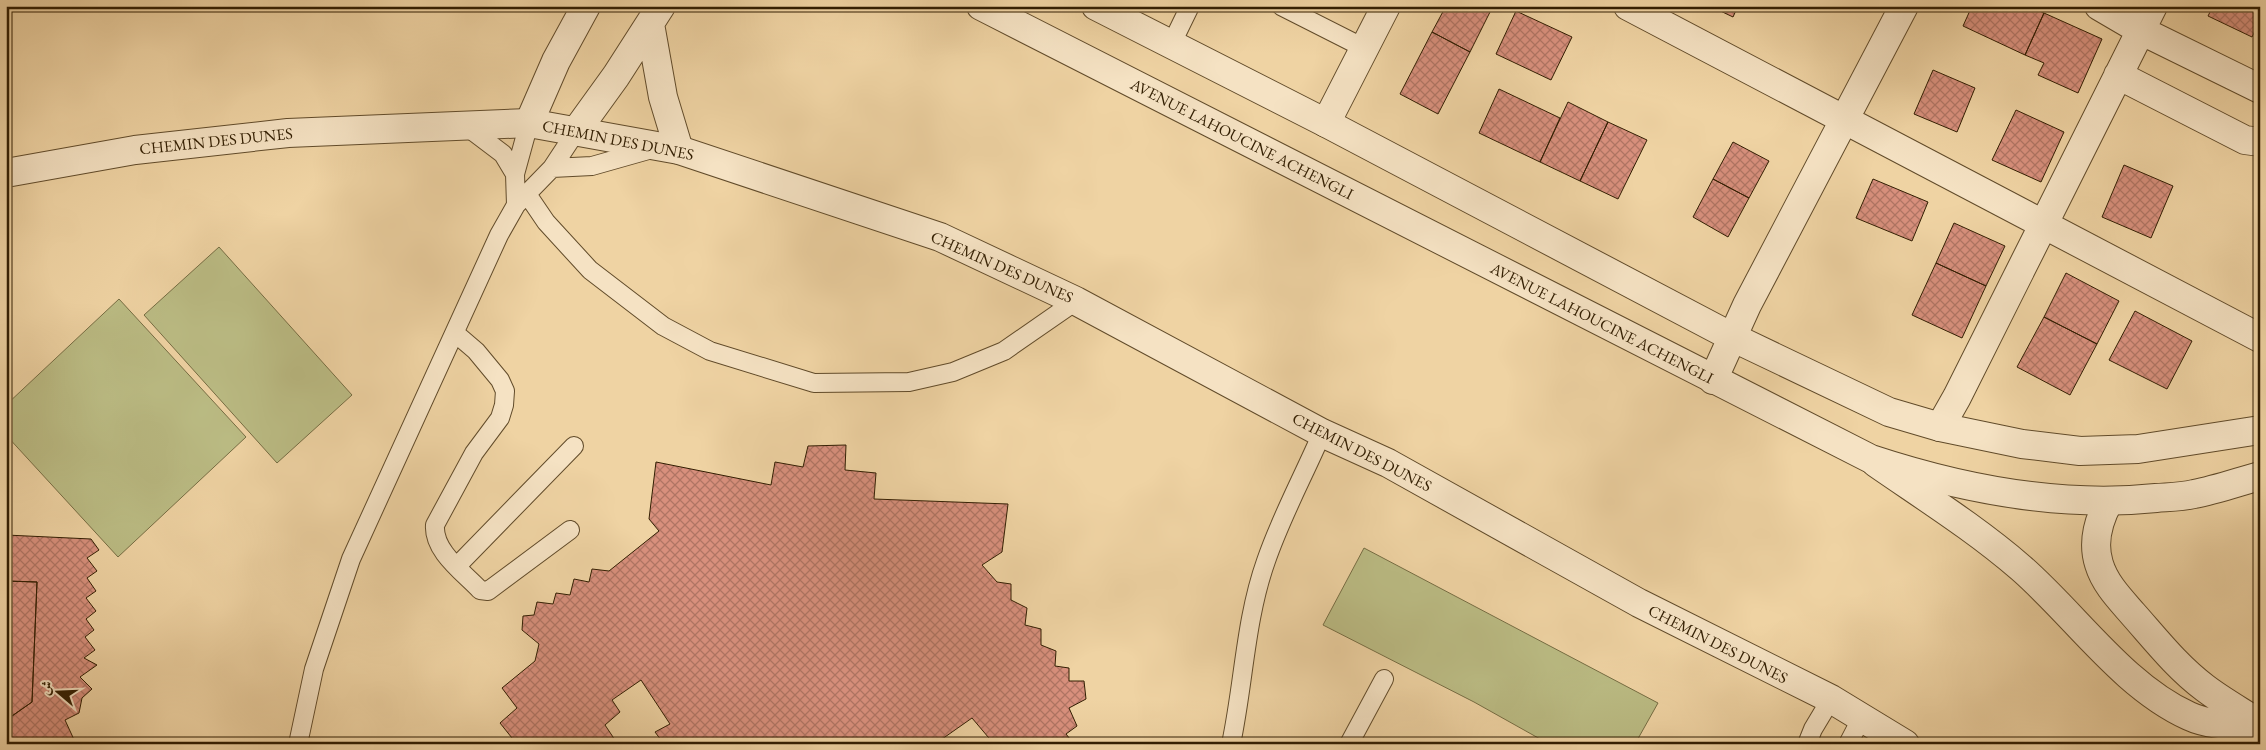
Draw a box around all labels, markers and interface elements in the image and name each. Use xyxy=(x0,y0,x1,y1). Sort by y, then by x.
street label: AVENUE LAHOUCINE ACHENGLI xyxy=(1126,73,1358,205)
street label: CHEMIN DES DUNES xyxy=(541,115,695,165)
street label: CHEMIN DES DUNES xyxy=(138,123,294,159)
street label: CHEMIN DES DUNES xyxy=(927,226,1077,308)
street label: AVENUE LAHOUCINE ACHENGLI xyxy=(1486,257,1718,389)
street label: CHEMIN DES DUNES xyxy=(1289,408,1435,496)
street label: CHEMIN DES DUNES xyxy=(1645,600,1791,688)
north arrow xyxy=(32,668,82,718)
text: ش xyxy=(35,678,57,697)

